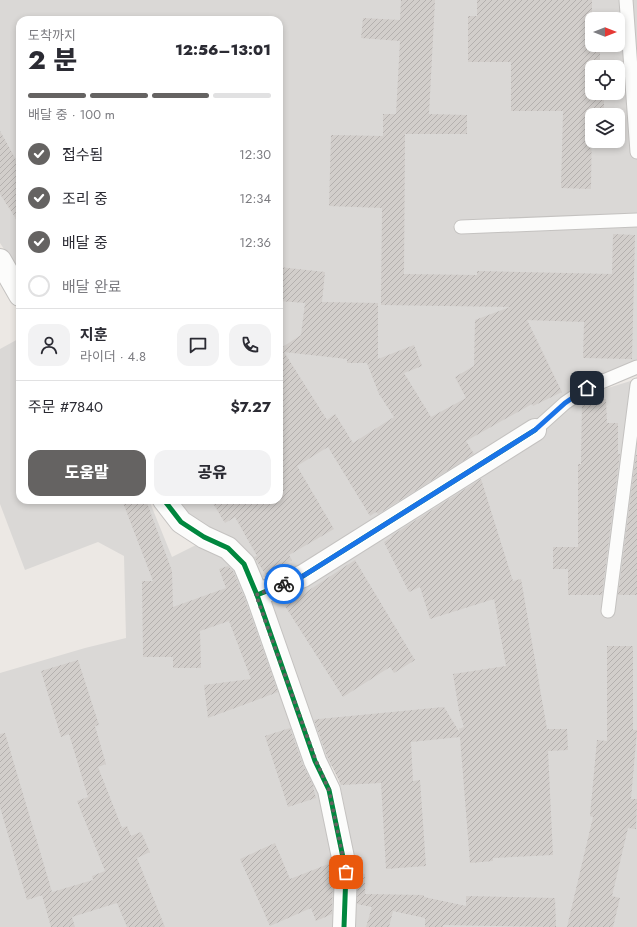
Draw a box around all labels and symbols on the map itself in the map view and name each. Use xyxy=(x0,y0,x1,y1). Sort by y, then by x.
north arrow xyxy=(585,12,625,52)
pin xyxy=(570,371,604,405)
courier xyxy=(264,564,304,604)
pin xyxy=(329,855,363,889)

